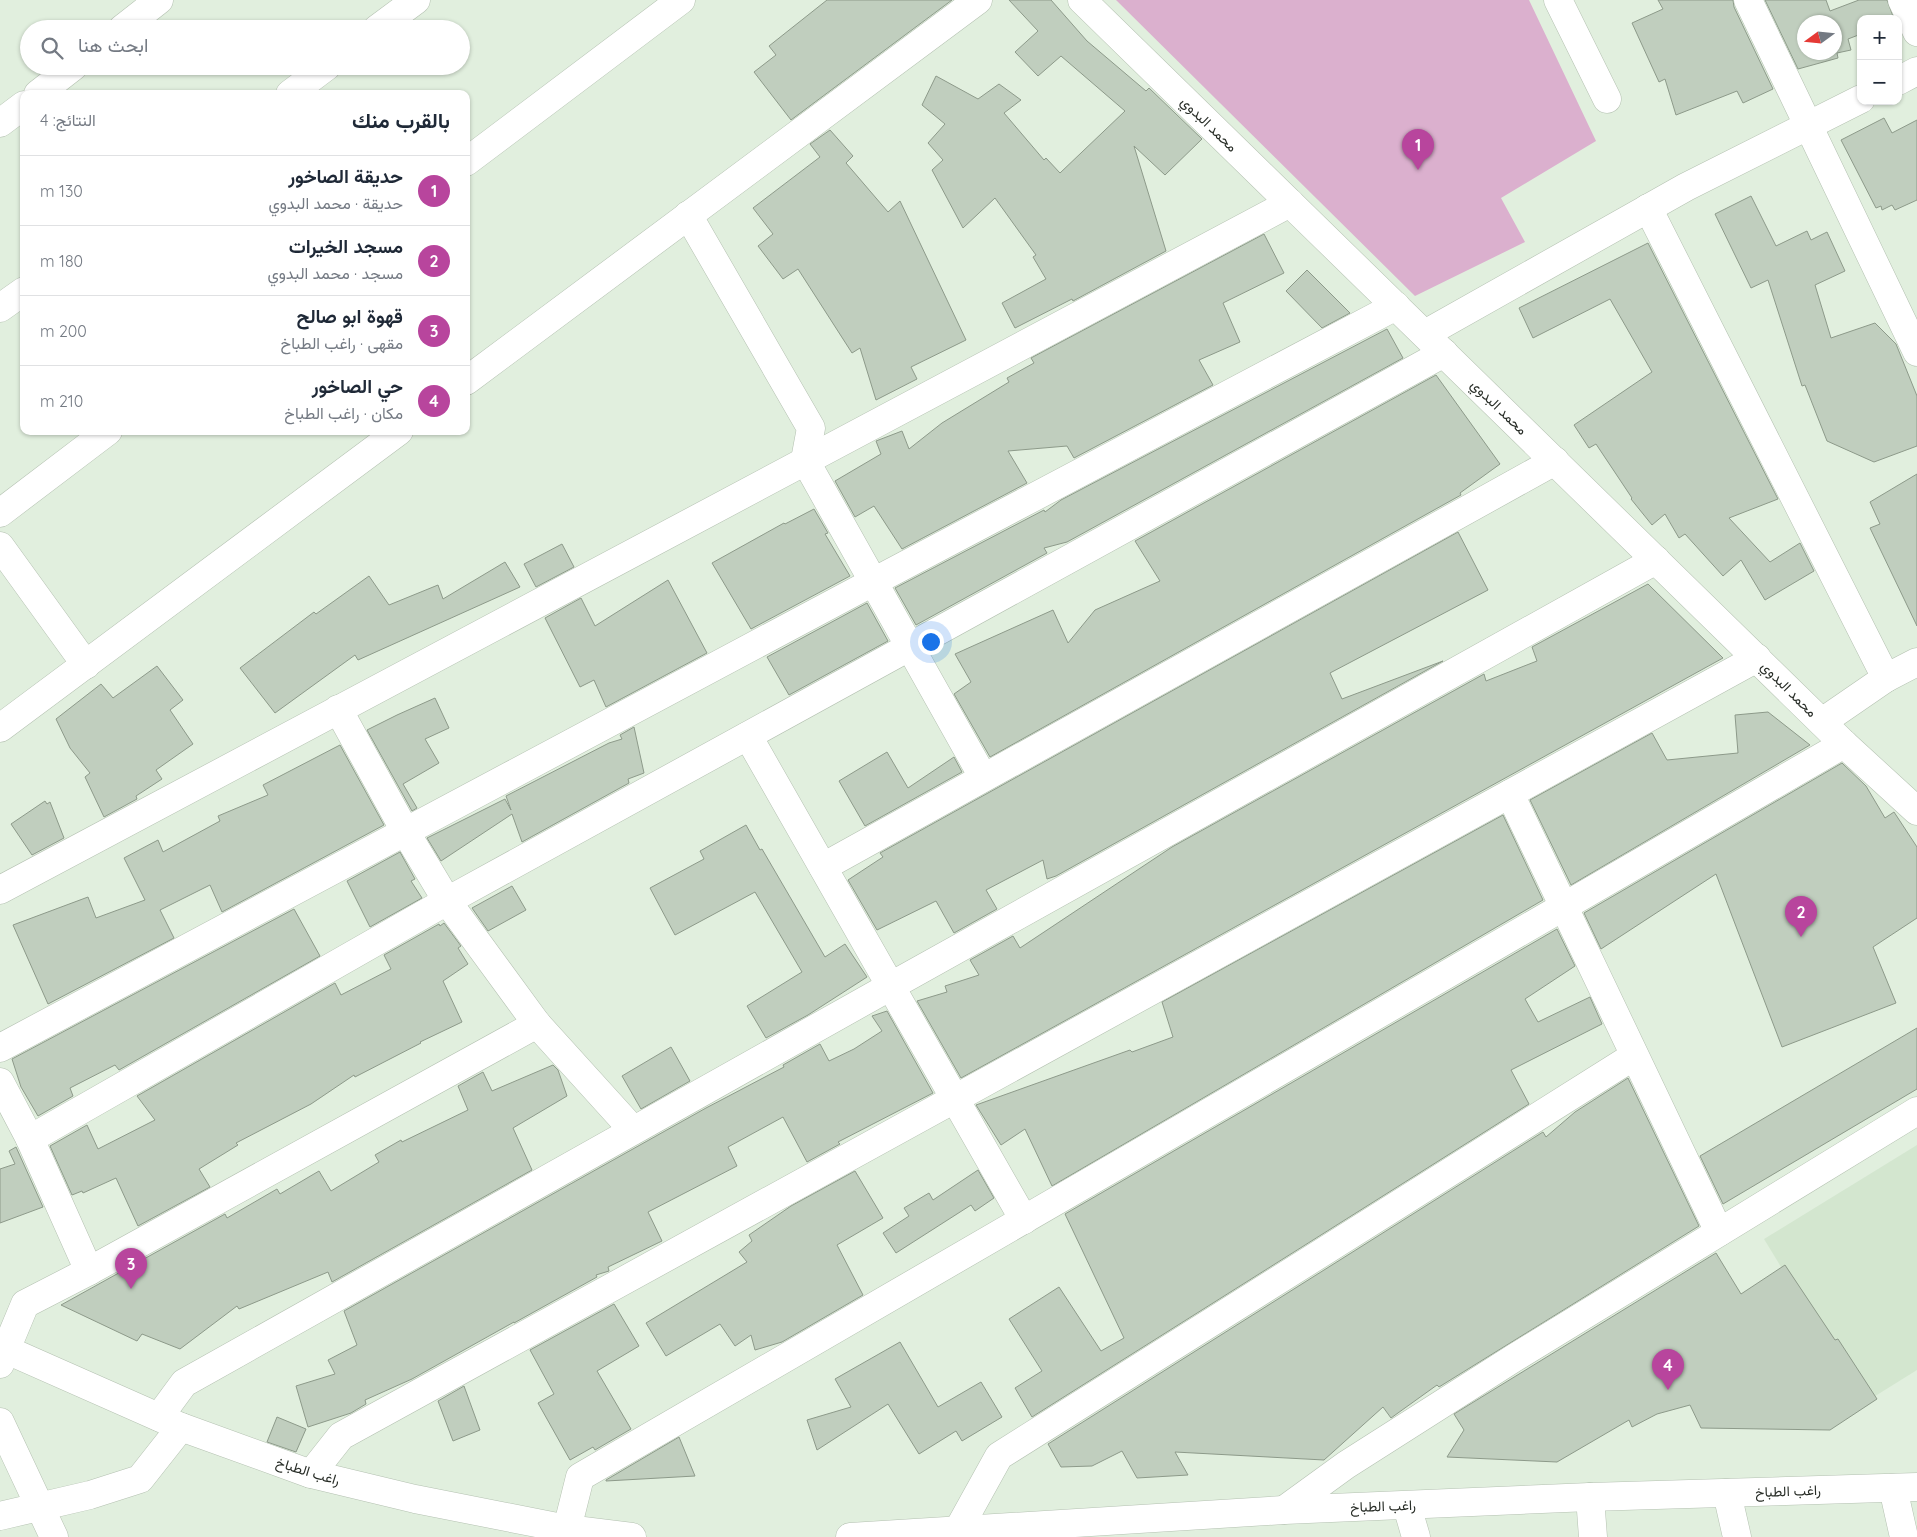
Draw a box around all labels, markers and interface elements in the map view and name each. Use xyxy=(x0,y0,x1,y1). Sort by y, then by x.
north arrow xyxy=(1797,15,1842,60)
map controls xyxy=(1857,15,1902,105)
button: + xyxy=(1857,15,1902,60)
search box xyxy=(20,20,470,75)
text: ابحث هنا xyxy=(78,33,148,57)
icon: search xyxy=(38,34,66,62)
button: − xyxy=(1857,60,1902,105)
street label: محمد البدوي xyxy=(1175,93,1241,158)
text: بالقرب منك xyxy=(352,107,450,133)
text: النتائج: 4 xyxy=(40,110,96,130)
pin: 1 xyxy=(1402,129,1434,170)
text: حديقة الصاخور xyxy=(288,164,403,188)
text: 130 m xyxy=(40,181,83,201)
text: 1 xyxy=(431,181,437,201)
text: حديقة · محمد البدوي xyxy=(268,193,403,213)
text: مسجد الخيرات xyxy=(289,234,403,258)
text: 180 m xyxy=(40,251,83,271)
text: 2 xyxy=(429,251,439,271)
text: مسجد · محمد البدوي xyxy=(267,263,403,283)
text: قهوة ابو صالح xyxy=(297,304,403,328)
text: 200 m xyxy=(40,321,87,341)
text: 3 xyxy=(430,321,438,341)
text: مقهى · راغب الطباخ xyxy=(280,333,403,353)
text: حي الصاخور xyxy=(312,374,403,398)
street label: محمد البدوي xyxy=(1465,376,1531,441)
text: 210 m xyxy=(40,391,83,411)
text: 4 xyxy=(429,391,439,411)
text: مكان · راغب الطباخ xyxy=(284,403,403,423)
your location xyxy=(918,629,944,655)
street label: محمد البدوي xyxy=(1755,657,1821,723)
pin: 2 xyxy=(1785,896,1817,937)
pin: 3 xyxy=(115,1248,147,1289)
pin: 4 xyxy=(1652,1349,1684,1390)
street label: راغب الطباخ xyxy=(273,1453,342,1491)
street label: راغب الطباخ xyxy=(1755,1481,1821,1503)
street label: راغب الطباخ xyxy=(1350,1496,1416,1518)

